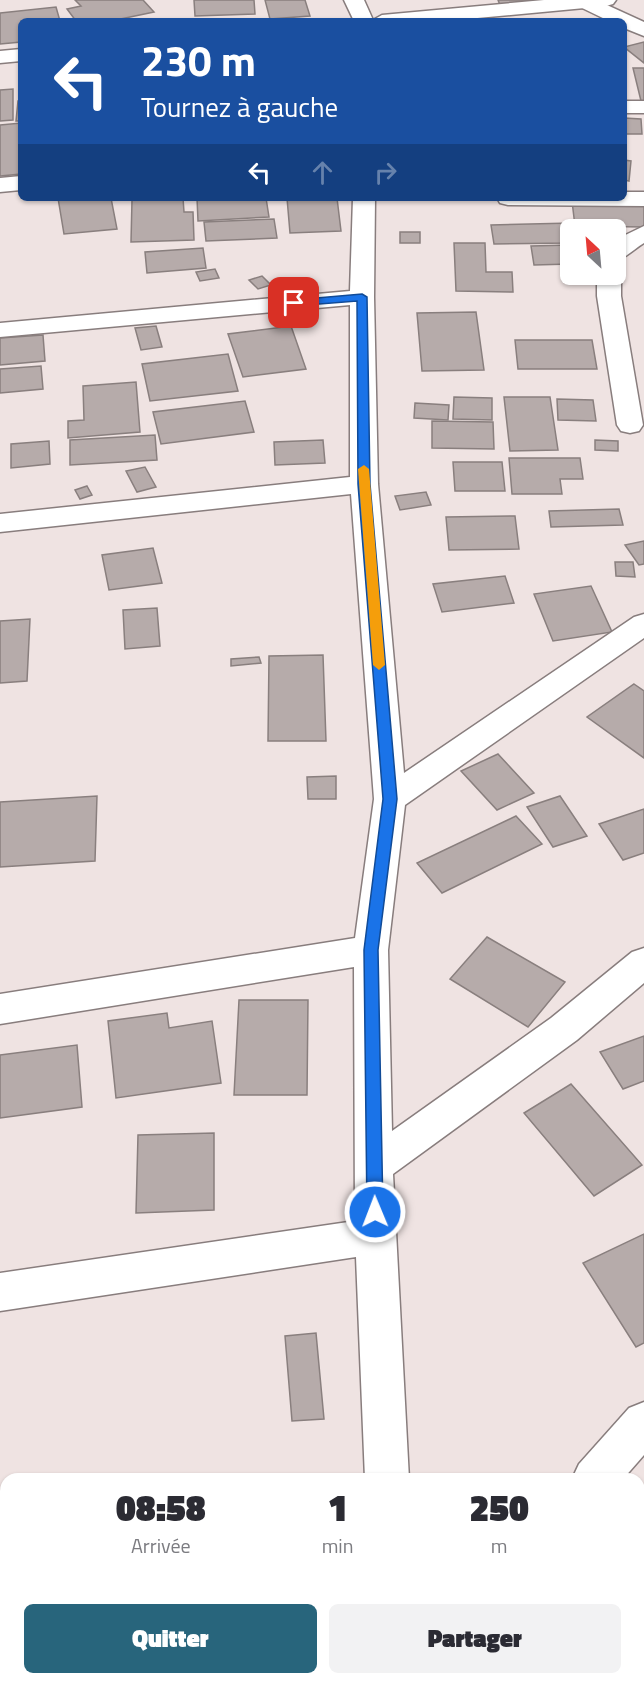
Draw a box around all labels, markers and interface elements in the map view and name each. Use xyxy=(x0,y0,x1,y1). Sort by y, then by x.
text: 230 m xyxy=(141,28,256,92)
icon: left xyxy=(42,42,120,120)
text: Tournez à gauche xyxy=(141,86,338,127)
icon: left xyxy=(243,156,276,189)
icon: ahead xyxy=(306,156,339,189)
icon: right xyxy=(369,156,402,189)
north arrow xyxy=(560,219,626,285)
map controls xyxy=(560,219,626,285)
pin xyxy=(268,277,319,328)
icon: arrive xyxy=(277,286,310,319)
position arrow xyxy=(343,1180,407,1244)
text: 08:58 xyxy=(116,1480,206,1535)
text: 1 xyxy=(328,1480,347,1535)
text: 250 xyxy=(470,1480,529,1535)
text: Arrivée xyxy=(131,1530,191,1561)
text: min xyxy=(322,1530,353,1561)
text: m xyxy=(491,1530,508,1561)
button: Quitter xyxy=(24,1604,317,1673)
button: Partager xyxy=(329,1604,621,1673)

